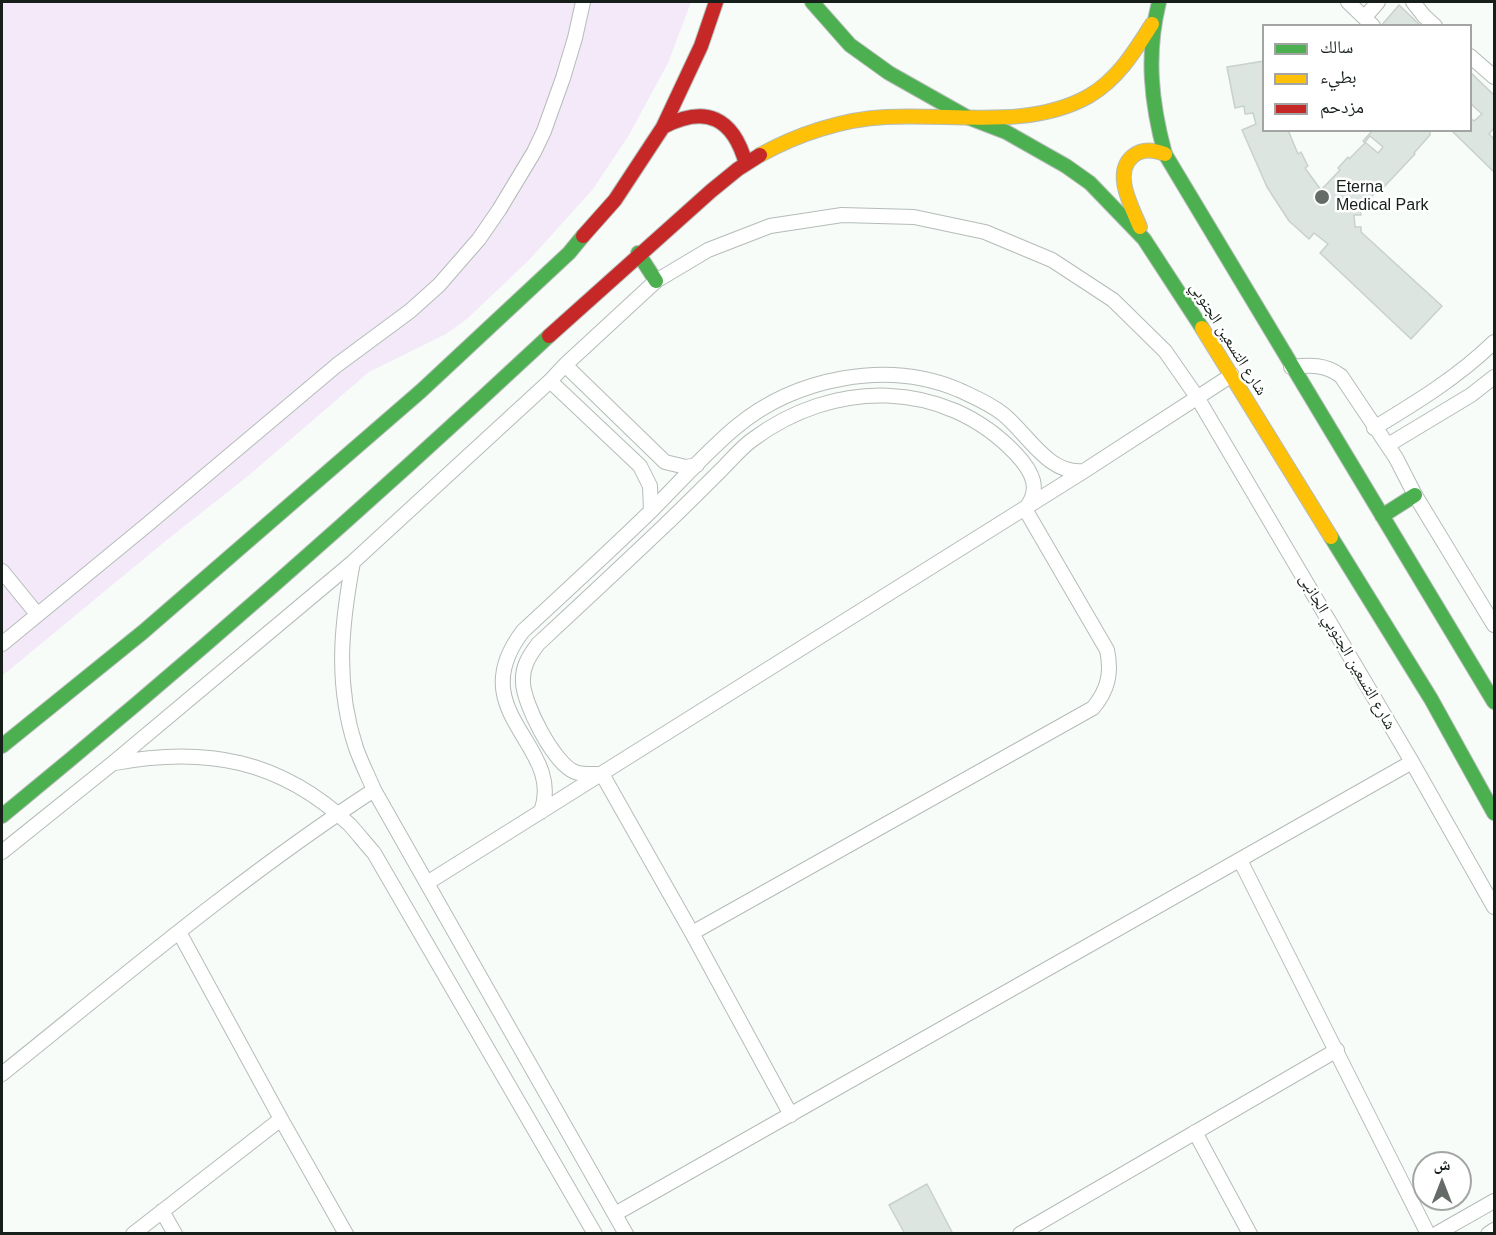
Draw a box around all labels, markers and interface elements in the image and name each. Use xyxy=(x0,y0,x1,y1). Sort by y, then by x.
legend xyxy=(1262,24,1472,132)
text: سالك xyxy=(1320,37,1353,57)
text: بطيء xyxy=(1320,67,1357,87)
text: مزدحم xyxy=(1320,97,1364,117)
place label: Eterna Medical Park xyxy=(1336,178,1428,216)
marker: Eterna Medical Park xyxy=(1313,188,1331,206)
street label: شارع التسعين الجنوبي xyxy=(1185,279,1271,399)
street label: شارع التسعين الجنوبي الجانبى xyxy=(1295,571,1399,733)
north arrow xyxy=(1412,1151,1472,1211)
text: ش xyxy=(1434,1156,1450,1173)

